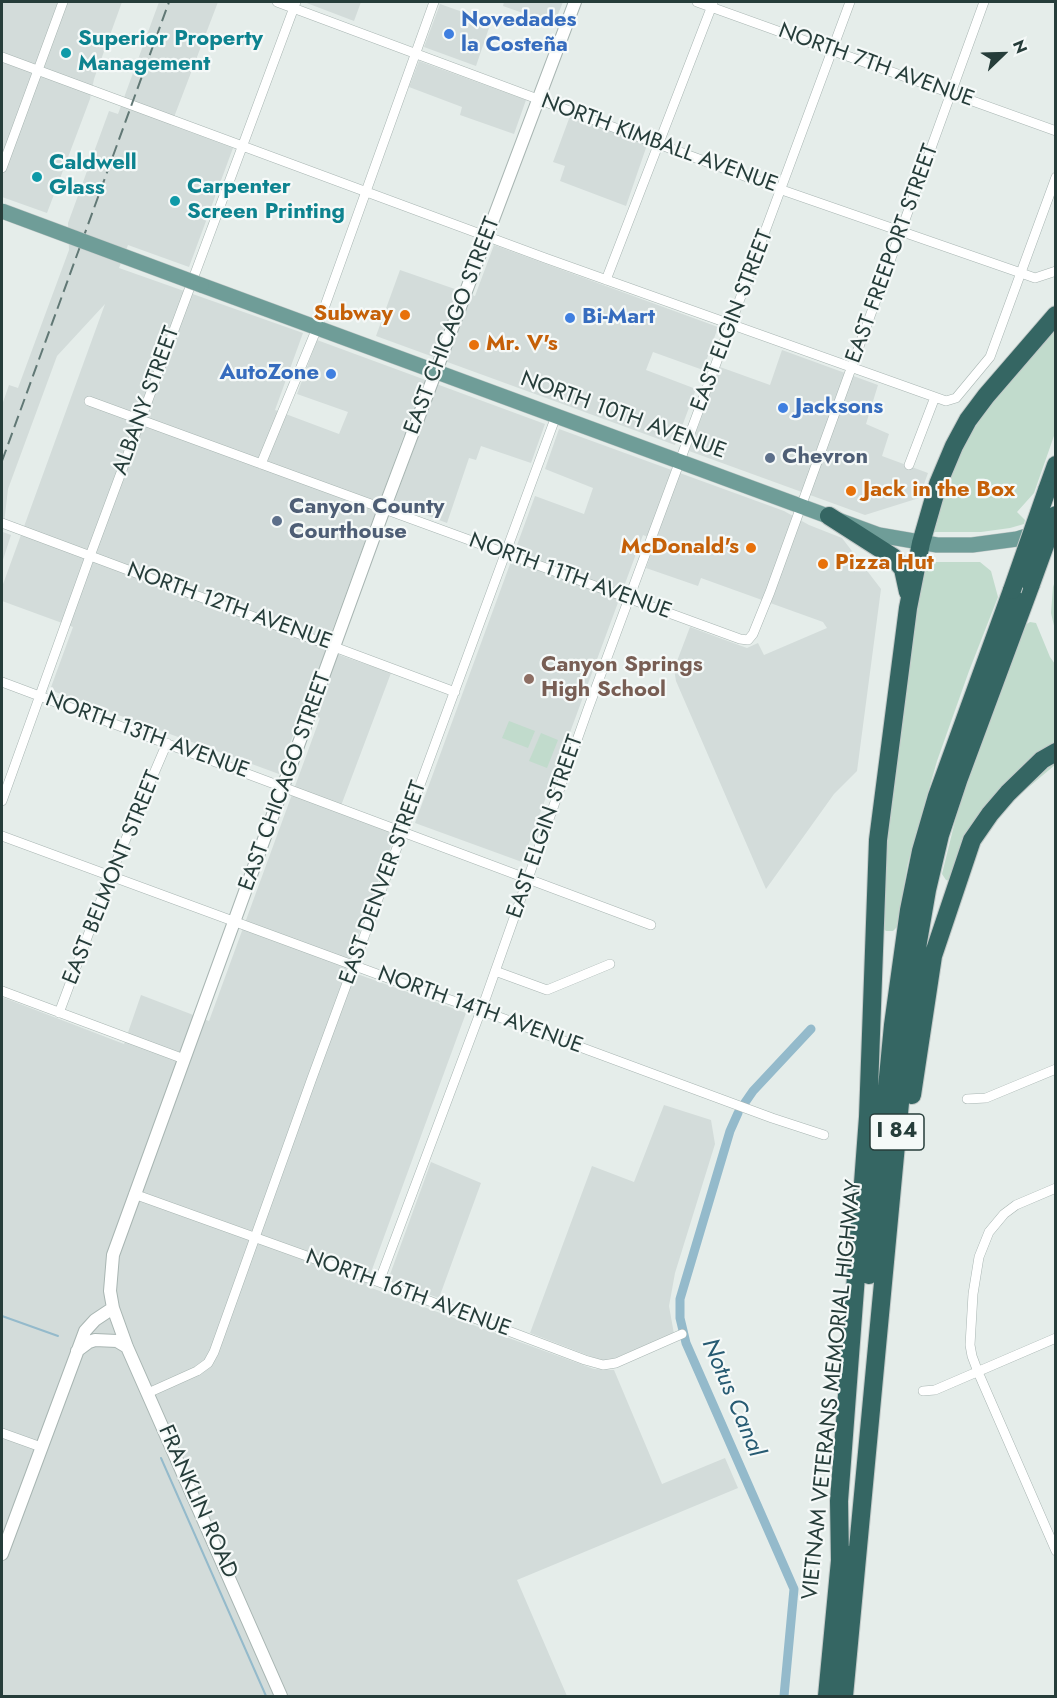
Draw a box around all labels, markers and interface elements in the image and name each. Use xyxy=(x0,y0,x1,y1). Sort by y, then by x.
place label: Novedades la Costeña xyxy=(461,8,577,60)
street label: NORTH 7TH AVENUE xyxy=(775,18,977,114)
north arrow xyxy=(973,24,1033,84)
place label: Superior Property Management xyxy=(78,27,263,78)
marker: Novedades la Costeña xyxy=(442,27,456,41)
text: N xyxy=(1007,36,1033,57)
marker: Superior Property Management xyxy=(59,46,73,60)
street label: NORTH KIMBALL AVENUE xyxy=(537,89,781,199)
street label: EAST FREEPORT STREET xyxy=(841,141,945,367)
place label: Caldwell Glass xyxy=(49,151,137,202)
marker: Caldwell Glass xyxy=(30,170,44,184)
place label: Carpenter Screen Printing xyxy=(187,175,345,226)
marker: Carpenter Screen Printing xyxy=(168,194,182,208)
street label: EAST CHICAGO STREET xyxy=(399,214,507,438)
street label: EAST ELGIN STREET xyxy=(686,227,780,415)
place label: Subway xyxy=(313,302,393,328)
place label: Bi-Mart xyxy=(582,305,655,331)
marker: Subway xyxy=(398,308,412,322)
marker: Bi-Mart xyxy=(563,311,577,325)
street label: ALBANY STREET xyxy=(108,323,186,479)
place label: Mr. V's xyxy=(486,332,558,358)
marker: Mr. V's xyxy=(467,338,481,352)
place label: AutoZone xyxy=(219,361,319,387)
marker: AutoZone xyxy=(324,367,338,381)
street label: NORTH 10TH AVENUE xyxy=(517,367,729,465)
place label: Jacksons xyxy=(795,395,883,421)
marker: Jacksons xyxy=(776,401,790,415)
place label: Chevron xyxy=(782,445,868,471)
marker: Chevron xyxy=(763,451,777,465)
place label: Jack in the Box xyxy=(863,478,1015,504)
marker: Jack in the Box xyxy=(844,484,858,498)
place label: Canyon County Courthouse xyxy=(289,495,444,546)
marker: Canyon County Courthouse xyxy=(270,514,284,528)
street label: NORTH 11TH AVENUE xyxy=(465,528,675,626)
place label: McDonald's xyxy=(621,535,739,561)
marker: McDonald's xyxy=(744,541,758,555)
place label: Pizza Hut xyxy=(835,551,934,577)
marker: Pizza Hut xyxy=(816,557,830,571)
street label: NORTH 12TH AVENUE xyxy=(123,558,335,656)
place label: Canyon Springs High School xyxy=(541,653,703,704)
street label: EAST CHICAGO STREET xyxy=(234,669,338,895)
marker: Canyon Springs High School xyxy=(522,672,536,686)
street label: NORTH 13TH AVENUE xyxy=(41,687,253,785)
street label: EAST ELGIN STREET xyxy=(502,732,590,922)
street label: EAST BELMONT STREET xyxy=(58,767,168,989)
street label: EAST DENVER STREET xyxy=(335,778,433,988)
street label: NORTH 14TH AVENUE xyxy=(374,962,586,1060)
road number: I 84 xyxy=(870,1114,924,1150)
street label: VIETNAM VETERANS MEMORIAL HIGHWAY xyxy=(798,1179,868,1601)
street label: NORTH 16TH AVENUE xyxy=(302,1245,514,1343)
water label: Notus Canal xyxy=(694,1335,770,1461)
street label: FRANKLIN ROAD xyxy=(151,1421,243,1583)

